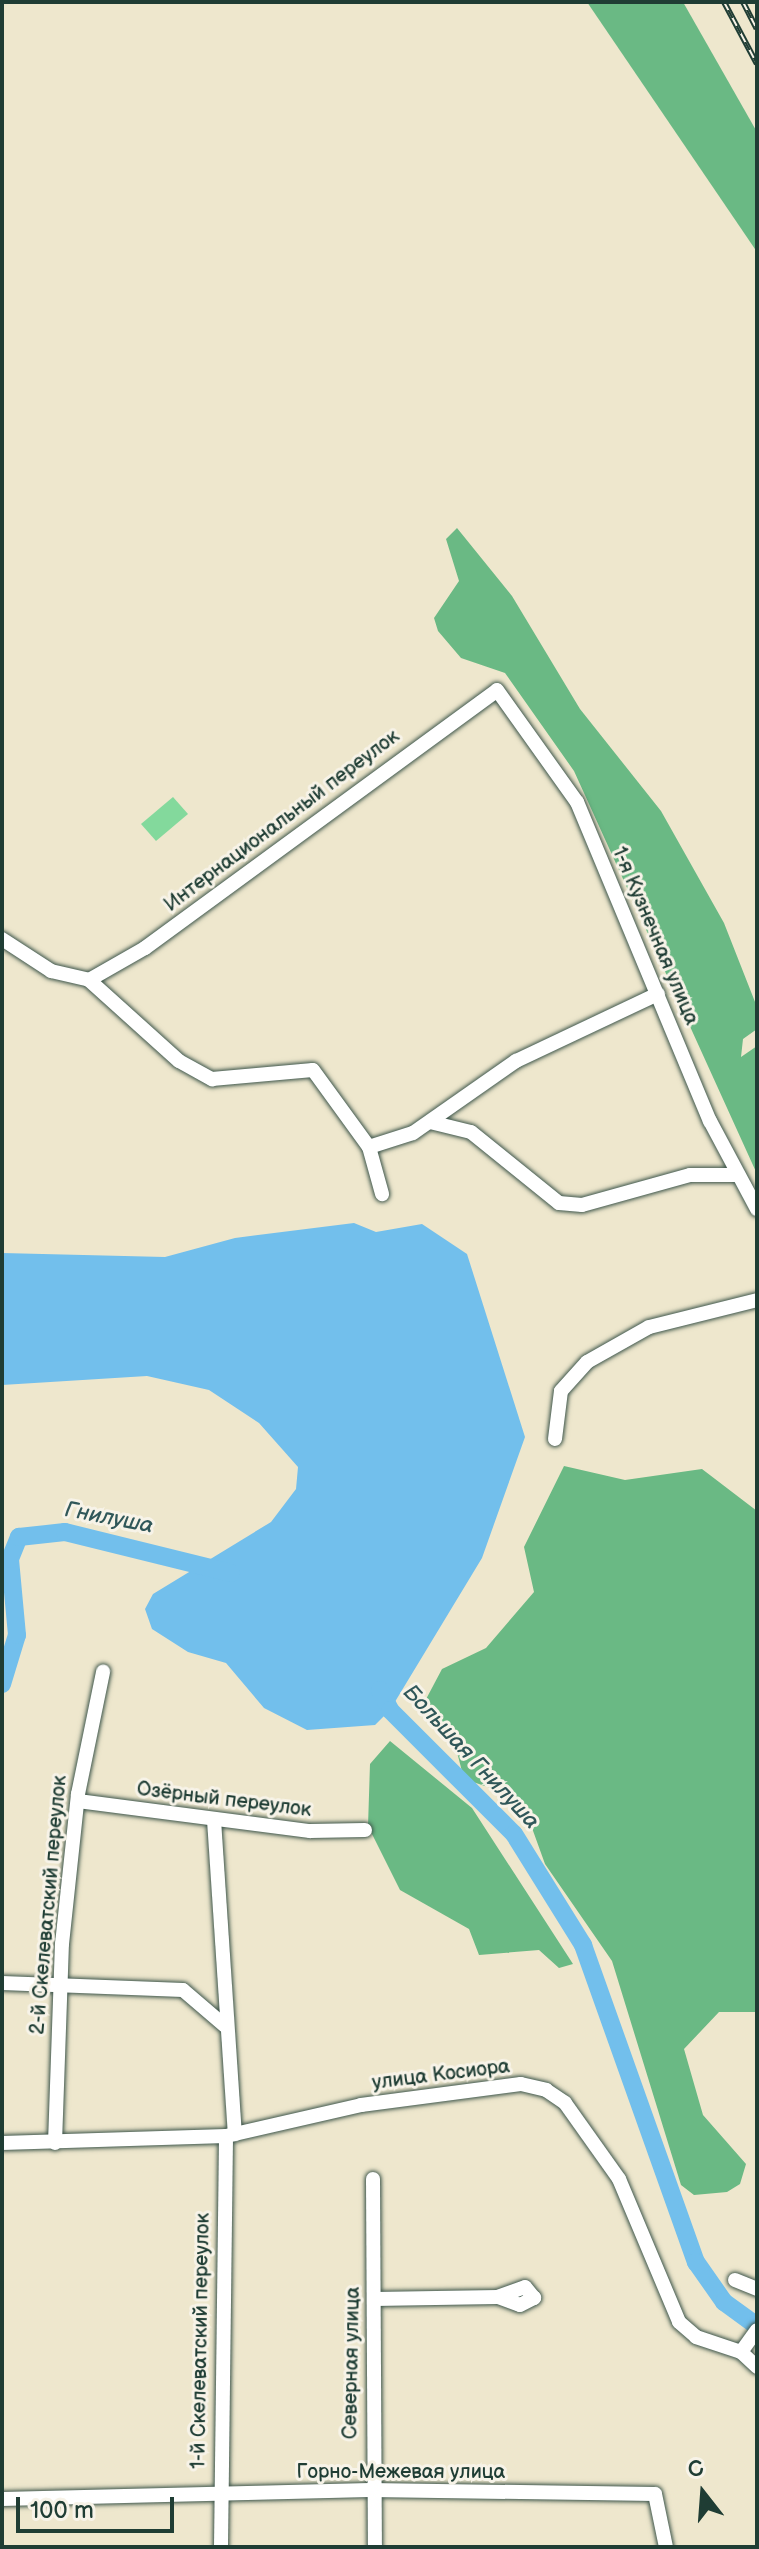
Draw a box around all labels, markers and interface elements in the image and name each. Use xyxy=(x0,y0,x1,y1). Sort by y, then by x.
street label: Интернациональный переулок xyxy=(160,725,404,917)
street label: 1-я Кузнечная улица xyxy=(607,843,703,1029)
water label: Гнилуша xyxy=(63,1497,155,1539)
water label: Большая Гнилуша xyxy=(397,1679,545,1835)
street label: 2-й Скелеватский переулок xyxy=(26,1774,72,2036)
street label: Озёрный переулок xyxy=(135,1777,313,1823)
street label: улица Косиора xyxy=(371,2055,511,2095)
street label: 1-й Скелеватский переулок xyxy=(187,2213,215,2469)
street label: Северная улица xyxy=(339,2287,365,2439)
north arrow xyxy=(663,2453,743,2533)
text: С xyxy=(685,2454,707,2485)
street label: Горно-Межевая улица xyxy=(297,2460,505,2484)
scale bar xyxy=(20,2481,178,2531)
text: 100 m xyxy=(30,2496,94,2525)

